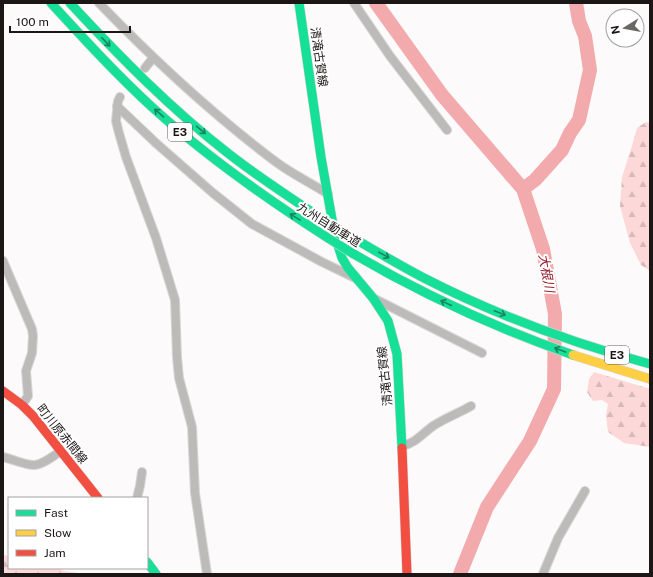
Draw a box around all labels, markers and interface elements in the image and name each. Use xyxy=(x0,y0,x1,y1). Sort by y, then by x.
scale bar xyxy=(10,8,130,34)
north arrow xyxy=(605,8,645,48)
text: 100 m xyxy=(16,15,49,29)
text: N xyxy=(608,25,622,35)
street label: 清滝古賀線 xyxy=(308,26,330,88)
one-way arrow xyxy=(101,37,110,47)
one-way arrow xyxy=(154,108,164,118)
road number: E3 xyxy=(168,123,192,141)
one-way arrow xyxy=(195,126,206,135)
street label: 九州自動車道 xyxy=(295,200,363,250)
one-way arrow xyxy=(290,213,301,222)
one-way arrow xyxy=(378,252,390,260)
water label: 大根川 xyxy=(536,253,558,296)
one-way arrow xyxy=(440,299,452,306)
one-way arrow xyxy=(494,309,506,317)
street label: 清滝古賀線 xyxy=(375,345,395,407)
one-way arrow xyxy=(554,346,566,354)
road number: E3 xyxy=(605,346,629,364)
street label: 町川原赤間線 xyxy=(34,402,90,466)
legend xyxy=(8,497,148,569)
text: Fast xyxy=(44,506,69,520)
text: Slow xyxy=(44,526,72,540)
text: Jam xyxy=(44,546,66,560)

